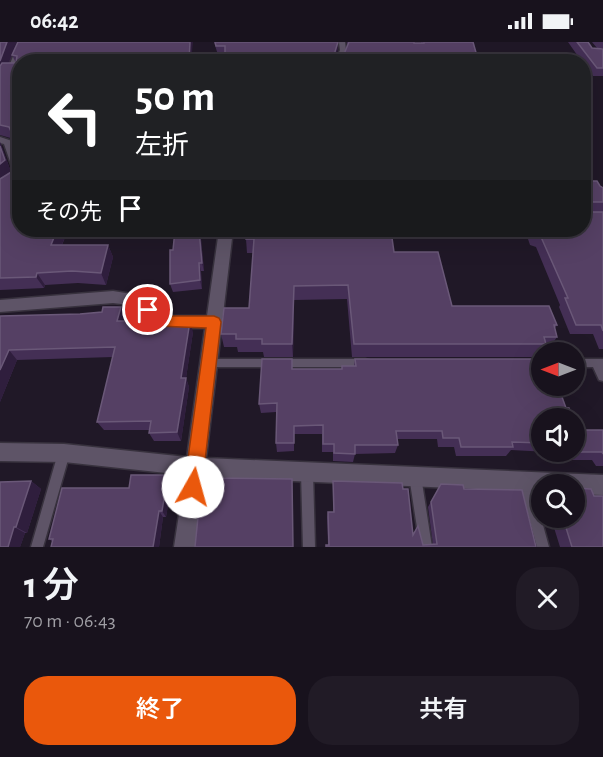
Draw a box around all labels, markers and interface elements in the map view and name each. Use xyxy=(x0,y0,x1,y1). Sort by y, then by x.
text: 06:42 xyxy=(30,10,79,32)
text: 50 m xyxy=(135,76,215,118)
icon: left xyxy=(36,78,114,156)
text: 左折 xyxy=(135,132,189,159)
icon: arrive xyxy=(114,192,147,225)
text: その先 xyxy=(36,201,102,223)
pin xyxy=(122,284,173,335)
icon: arrive xyxy=(131,293,164,326)
north arrow xyxy=(531,342,585,396)
map controls xyxy=(531,342,585,528)
button: sound xyxy=(531,408,585,462)
position arrow xyxy=(161,455,225,519)
button: search xyxy=(531,474,585,528)
button: close xyxy=(516,567,579,630)
text: 1 分 xyxy=(24,568,78,604)
text: 70 m · 06:43 xyxy=(24,611,116,631)
button: 終了 xyxy=(24,676,296,745)
button: 共有 xyxy=(308,676,579,745)

